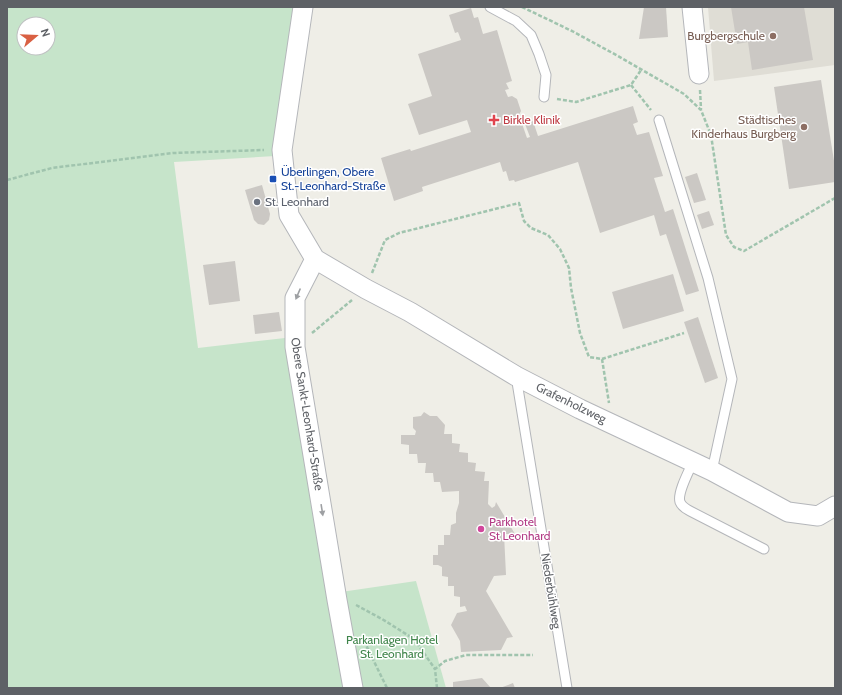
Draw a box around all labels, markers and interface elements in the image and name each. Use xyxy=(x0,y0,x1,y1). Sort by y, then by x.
north arrow xyxy=(16,16,56,56)
text: N xyxy=(38,27,53,39)
place label: Burgbergschule xyxy=(687,28,765,43)
marker: Burgbergschule xyxy=(768,31,778,41)
place label: Birkle Klinik xyxy=(503,112,561,127)
place label: Städtisches Kinderhaus Burgberg xyxy=(691,112,797,141)
marker: Birkle Klinik xyxy=(488,114,500,126)
marker: Städtisches Kinderhaus Burgberg xyxy=(799,122,809,132)
place label: Überlingen, Obere St.-Leonhard-Straße xyxy=(281,164,386,193)
marker: Überlingen, Obere St.-Leonhard-Straße xyxy=(268,174,278,184)
place label: St. Leonhard xyxy=(265,194,329,209)
marker: St. Leonhard xyxy=(252,197,262,207)
one-way arrow xyxy=(294,288,301,300)
street label: Obere Sankt-Leonhard-Straße xyxy=(288,336,327,491)
street label: Grafenholzweg xyxy=(534,379,610,426)
one-way arrow xyxy=(319,504,325,516)
place label: Parkhotel St Leonhard xyxy=(489,514,550,543)
marker: Parkhotel St Leonhard xyxy=(476,524,486,534)
street label: Niederbühlweg xyxy=(538,552,565,631)
park label: Parkanlagen Hotel St. Leonhard xyxy=(346,632,438,661)

